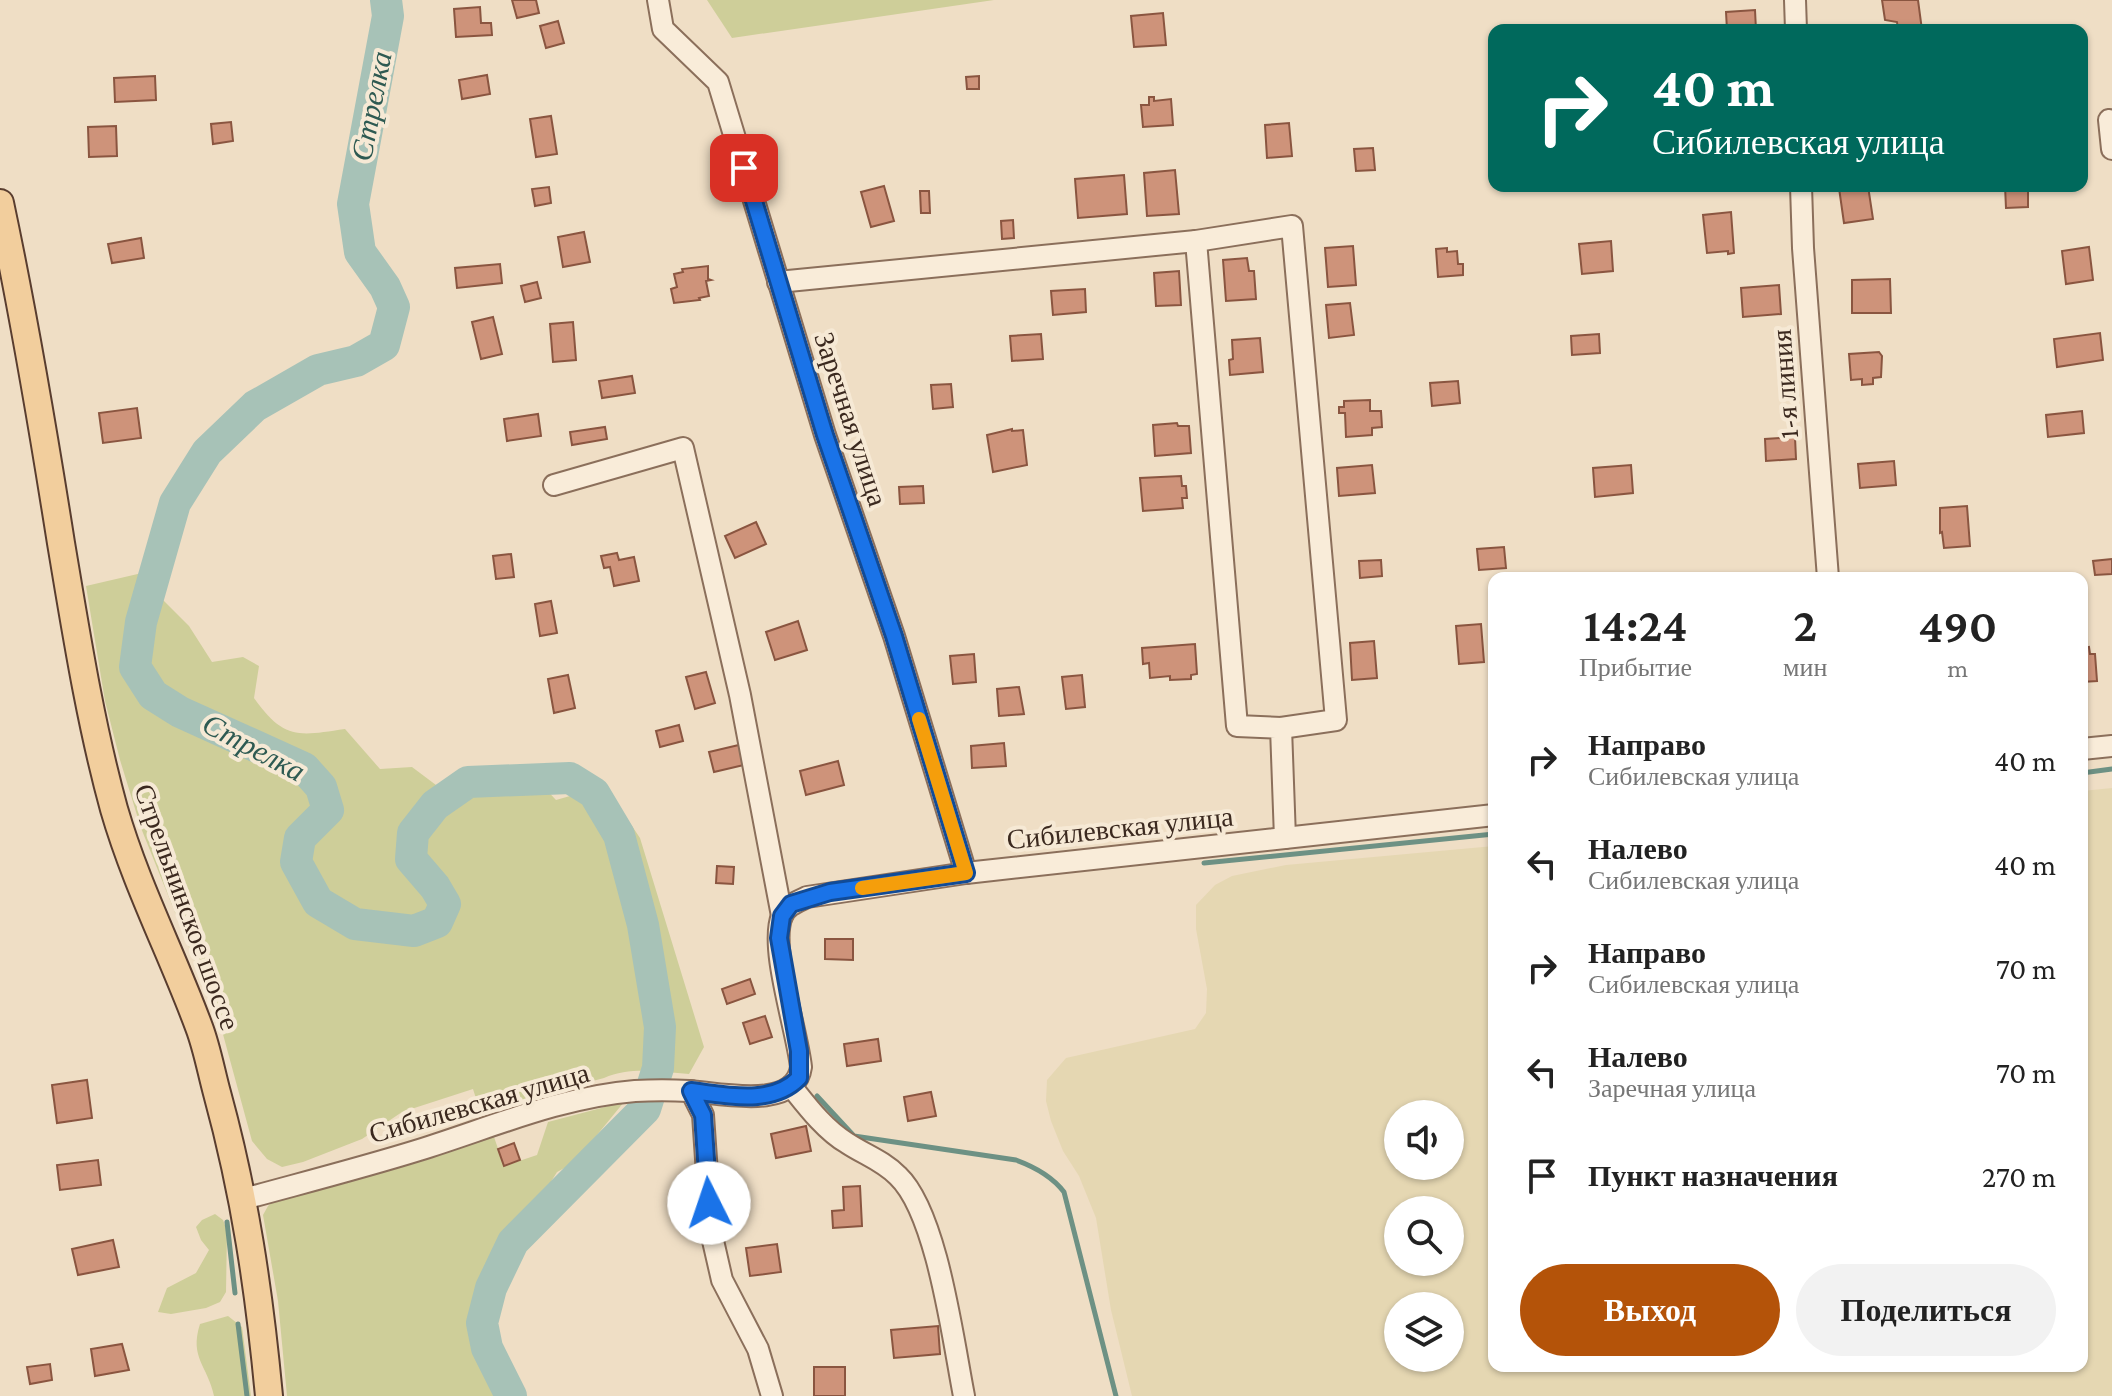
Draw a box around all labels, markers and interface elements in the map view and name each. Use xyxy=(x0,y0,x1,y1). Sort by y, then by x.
water label: Стрелка xyxy=(344,48,398,164)
icon: right xyxy=(1520,56,1624,160)
text: 40 m xyxy=(1652,56,1774,118)
text: Сибилевская улица xyxy=(1652,122,1945,162)
pin xyxy=(710,134,778,202)
icon: arrive xyxy=(722,146,766,190)
street label: Заречная улица xyxy=(808,328,894,510)
street label: 1-я линия xyxy=(1766,328,1804,440)
text: 14:24 xyxy=(1583,598,1688,651)
text: 2 xyxy=(1793,598,1817,651)
text: 490 xyxy=(1918,599,1997,652)
text: Прибытие xyxy=(1579,653,1692,682)
text: мин xyxy=(1783,653,1827,682)
text: m xyxy=(1947,654,1968,683)
water label: Стрелка xyxy=(197,706,311,788)
text: Направо xyxy=(1588,728,1706,761)
icon: right xyxy=(1520,738,1564,782)
text: 40 m xyxy=(1994,744,2056,777)
text: Сибилевская улица xyxy=(1588,762,1799,791)
street label: Стрельнинское шоссе xyxy=(128,780,246,1034)
street label: Сибилевская улица xyxy=(1005,801,1235,855)
text: Налево xyxy=(1588,832,1688,865)
icon: left xyxy=(1520,842,1564,886)
text: 40 m xyxy=(1994,848,2056,881)
text: Сибилевская улица xyxy=(1588,866,1799,895)
text: Направо xyxy=(1588,936,1706,969)
icon: right xyxy=(1520,946,1564,990)
text: 70 m xyxy=(1996,952,2056,985)
text: Сибилевская улица xyxy=(1588,970,1799,999)
text: Налево xyxy=(1588,1040,1688,1073)
icon: left xyxy=(1520,1050,1564,1094)
text: 70 m xyxy=(1996,1056,2056,1089)
street label: Сибилевская улица xyxy=(365,1057,593,1149)
text: Заречная улица xyxy=(1588,1074,1756,1103)
map controls xyxy=(1384,1100,1464,1372)
button: sound xyxy=(1384,1100,1464,1180)
icon: arrive xyxy=(1520,1154,1564,1198)
text: Пункт назначения xyxy=(1588,1159,1838,1192)
text: 270 m xyxy=(1982,1160,2056,1193)
position arrow xyxy=(667,1161,751,1245)
button: search xyxy=(1384,1196,1464,1276)
button: Выход xyxy=(1520,1264,1780,1356)
button: Поделиться xyxy=(1796,1264,2056,1356)
button: layers xyxy=(1384,1292,1464,1372)

